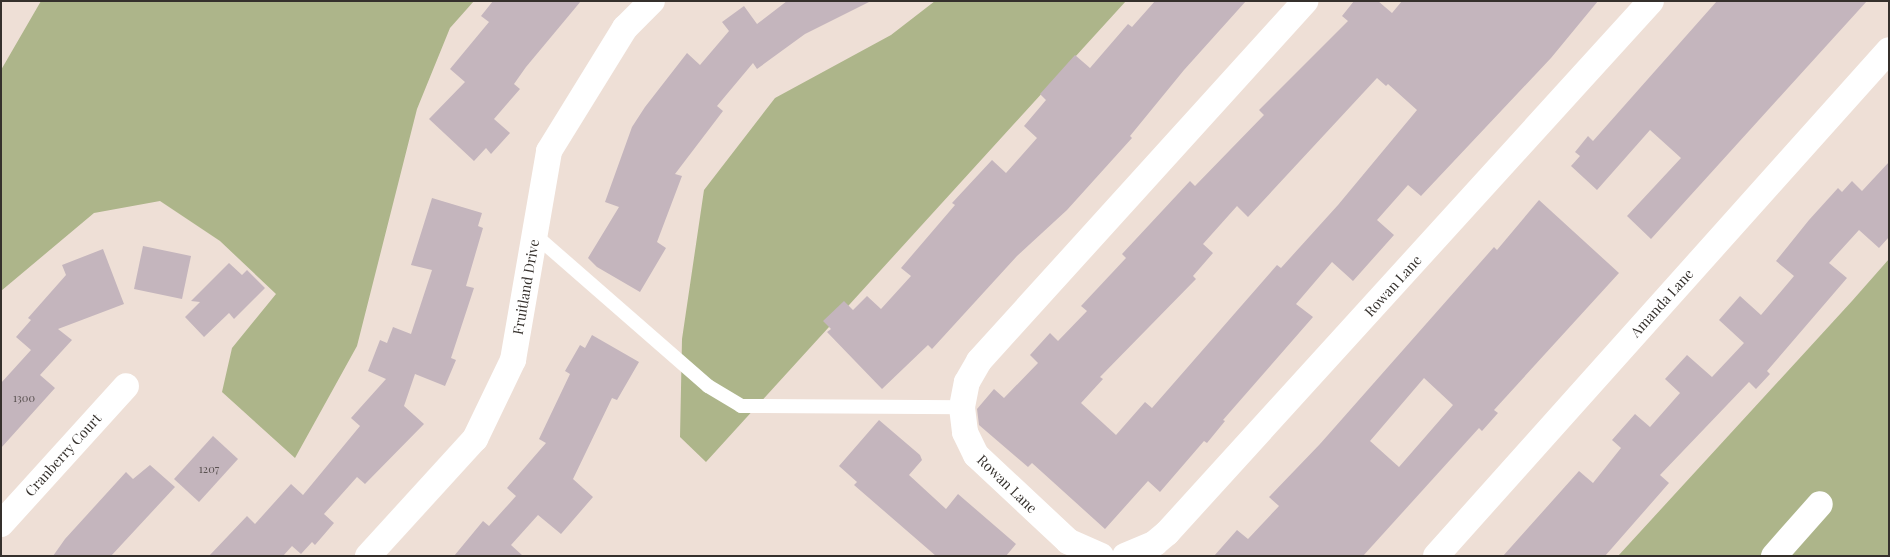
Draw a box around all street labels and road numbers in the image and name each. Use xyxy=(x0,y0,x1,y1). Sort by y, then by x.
street label: Fruitland Drive xyxy=(509,238,543,336)
street label: Rowan Lane xyxy=(1361,252,1425,320)
street label: Amanda Lane xyxy=(1627,265,1697,341)
street label: Cranberry Court xyxy=(21,410,105,500)
street label: Rowan Lane xyxy=(974,451,1040,517)

